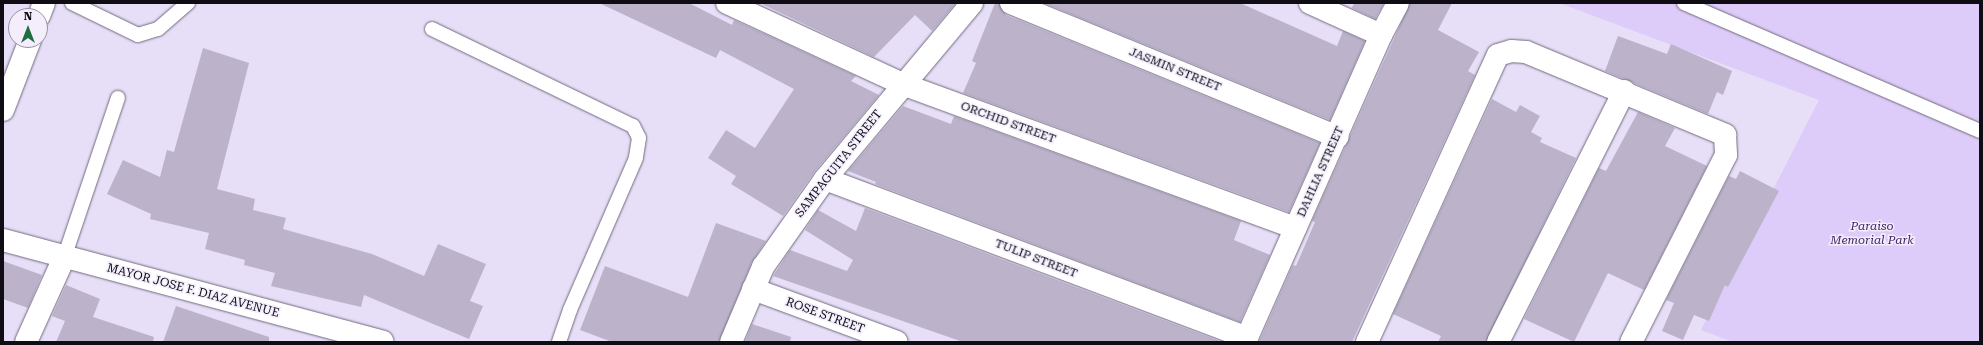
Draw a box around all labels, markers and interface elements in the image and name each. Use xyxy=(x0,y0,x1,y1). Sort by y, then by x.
north arrow xyxy=(8,8,48,48)
text: N xyxy=(24,10,32,23)
street label: JASMIN STREET xyxy=(1127,45,1223,95)
street label: ORCHID STREET xyxy=(958,99,1058,147)
street label: SAMPAGUITA STREET xyxy=(793,108,885,220)
street label: DAHLIA STREET xyxy=(1295,124,1347,220)
park label: Paraiso Memorial Park xyxy=(1830,220,1914,248)
street label: TULIP STREET xyxy=(993,237,1079,281)
street label: MAYOR JOSE F. DIAZ AVENUE xyxy=(105,261,281,321)
street label: ROSE STREET xyxy=(784,295,866,337)

